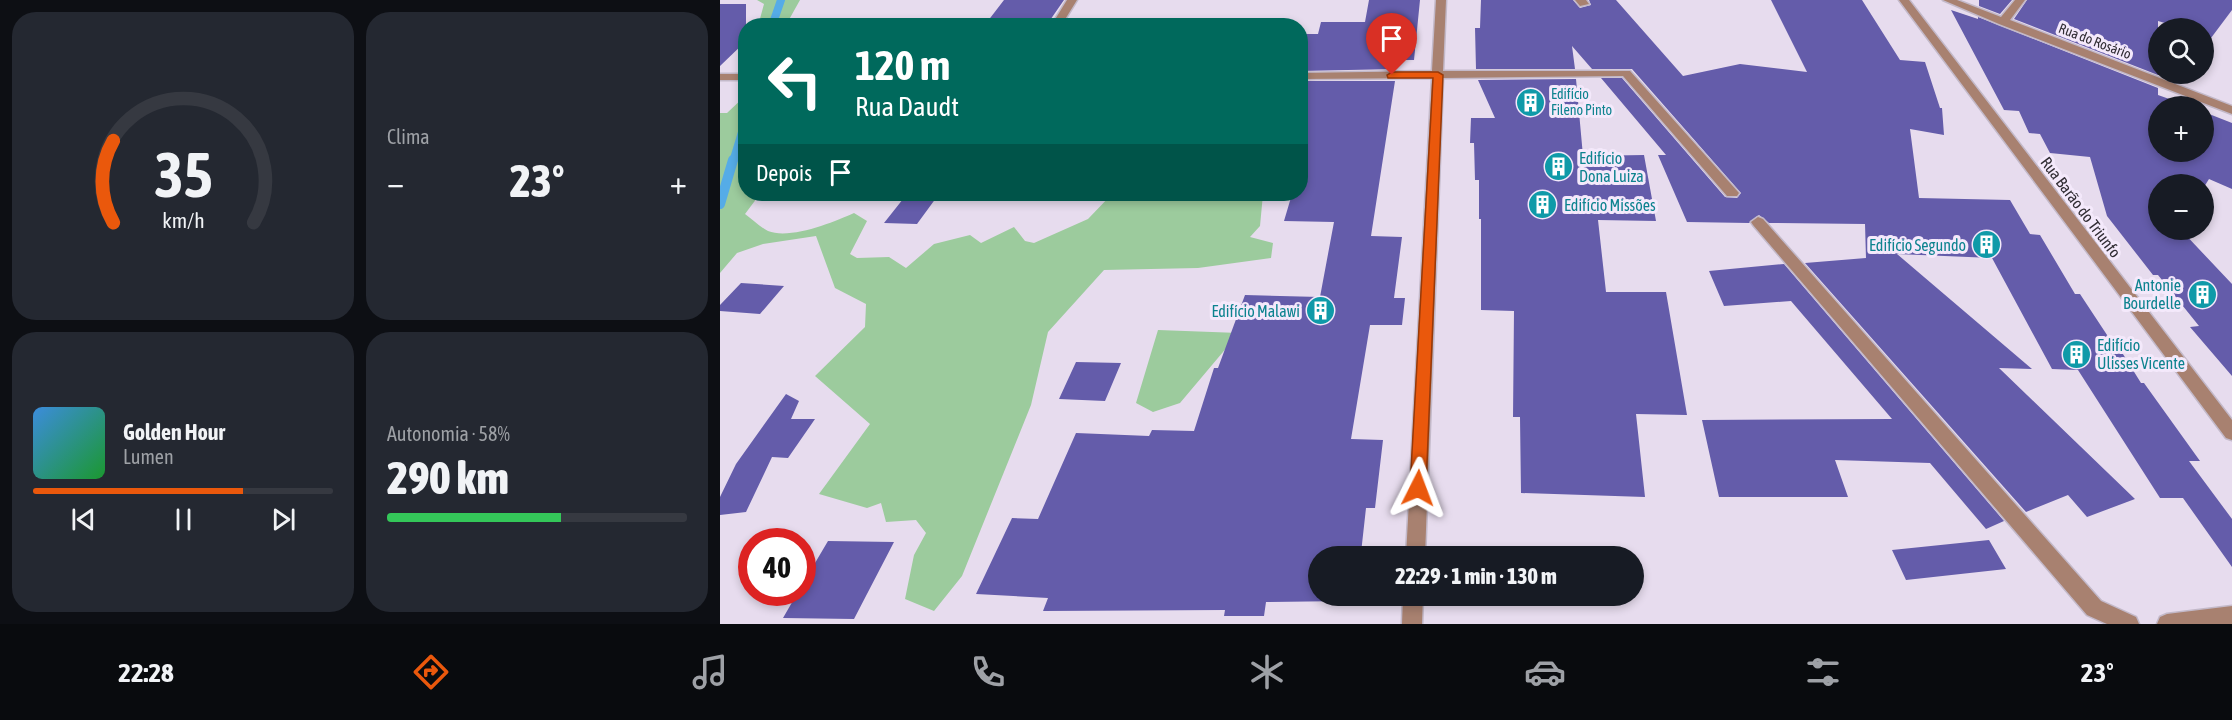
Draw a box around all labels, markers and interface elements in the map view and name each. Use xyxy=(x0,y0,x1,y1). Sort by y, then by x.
pin xyxy=(1366,13,1417,75)
map controls xyxy=(2148,18,2214,240)
button: search xyxy=(2148,18,2214,84)
street label: Rua do Rosário xyxy=(2057,20,2133,62)
icon: arrive xyxy=(1375,22,1408,55)
text: 120 m xyxy=(855,41,950,89)
icon: left xyxy=(756,42,834,120)
building icon: Edifício Fileno Pinto xyxy=(1514,86,1546,118)
place label: Edifício Fileno Pinto xyxy=(1551,86,1612,118)
text: Rua Daudt xyxy=(855,91,959,122)
button: + xyxy=(2148,96,2214,162)
text: Clima xyxy=(387,125,430,148)
text: 35 xyxy=(154,139,212,210)
place label: Edifício Dona Luiza xyxy=(1579,149,1644,185)
building icon: Edifício Dona Luiza xyxy=(1542,151,1574,183)
street label: Rua Barão do Triunfo xyxy=(2037,153,2125,261)
text: 23° xyxy=(510,155,564,207)
icon: arrive xyxy=(824,156,857,189)
text: Depois xyxy=(756,160,812,186)
text: − xyxy=(387,163,404,201)
text: + xyxy=(670,163,687,201)
button: − xyxy=(2148,174,2214,240)
building icon: Edifício Missões xyxy=(1527,189,1559,221)
place label: Edifício Missões xyxy=(1564,196,1656,214)
text: km/h xyxy=(162,208,204,233)
building icon: Edifício Segundo xyxy=(1971,229,2003,261)
place label: Edifício Segundo xyxy=(1869,236,1966,255)
place label: Antonie Bourdelle xyxy=(2123,276,2181,312)
building icon: Antonie Bourdelle xyxy=(2186,278,2218,310)
building icon: Edifício Malawi xyxy=(1305,295,1337,327)
place label: Edifício Malawi xyxy=(1211,302,1300,320)
place label: Edifício Ulisses Vicente xyxy=(2097,336,2185,372)
building icon: Edifício Ulisses Vicente xyxy=(2060,338,2092,370)
text: Golden Hour xyxy=(123,419,225,445)
text: Autonomia · 58% xyxy=(387,422,510,445)
text: Lumen xyxy=(123,445,174,468)
text: 290 km xyxy=(387,452,509,504)
position arrow xyxy=(1386,456,1450,520)
icon: previous xyxy=(67,503,100,536)
icon: pause xyxy=(167,503,200,536)
icon: next xyxy=(267,503,300,536)
speed limit sign: 40 xyxy=(738,528,816,606)
text: 22:29 · 1 min · 130 m xyxy=(1395,563,1557,589)
icon: directions xyxy=(410,651,452,693)
icon: music xyxy=(689,651,731,693)
icon: phone xyxy=(967,651,1009,693)
icon: climate xyxy=(1246,651,1288,693)
icon: car xyxy=(1524,651,1566,693)
icon: filters xyxy=(1802,651,1844,693)
text: 22:28 xyxy=(118,657,174,688)
text: 23° xyxy=(2081,657,2114,688)

